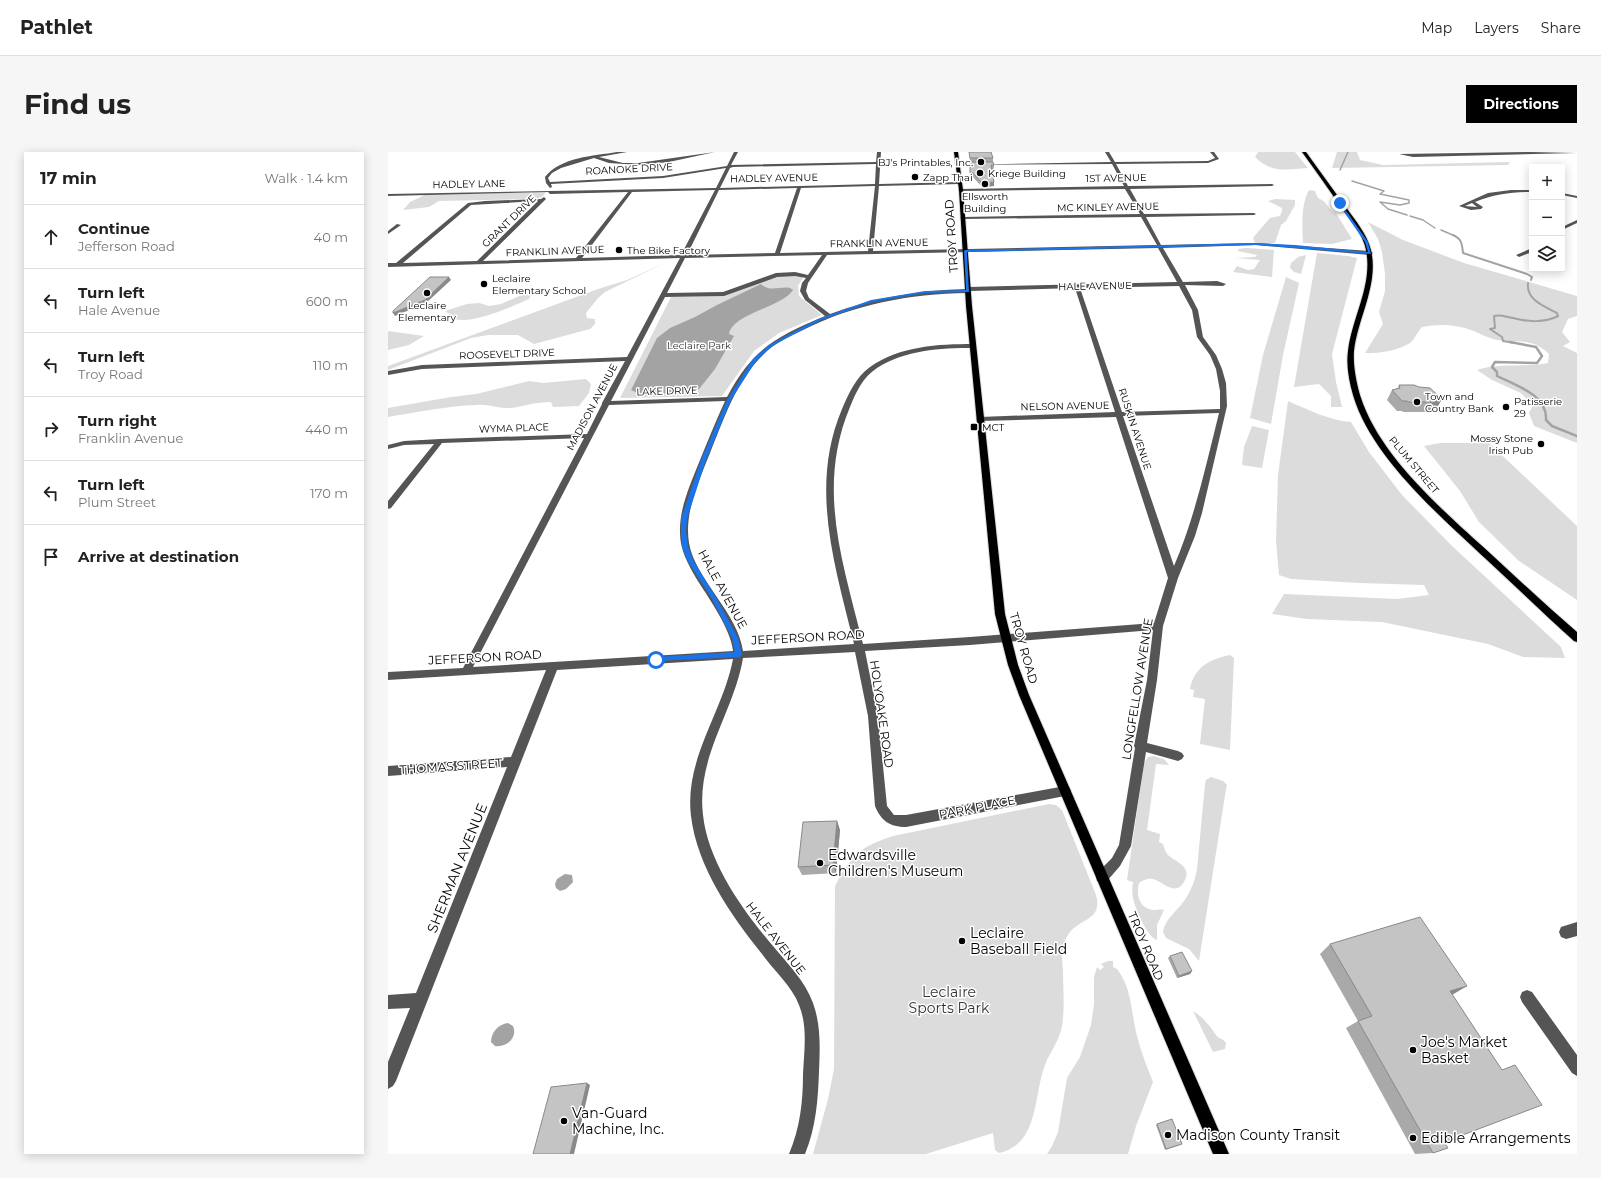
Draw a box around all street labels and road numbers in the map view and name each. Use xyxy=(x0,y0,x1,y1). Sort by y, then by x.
street label: ROANOKE DRIVE xyxy=(585,160,673,178)
street label: HADLEY AVENUE xyxy=(730,171,818,185)
street label: 1ST AVENUE xyxy=(1085,171,1147,185)
street label: HADLEY LANE xyxy=(432,177,506,191)
street label: GRANT DRIVE xyxy=(479,192,539,250)
street label: TROY ROAD xyxy=(941,199,961,273)
street label: MC KINLEY AVENUE xyxy=(1057,200,1159,214)
street label: FRANKLIN AVENUE xyxy=(830,236,929,250)
street label: FRANKLIN AVENUE xyxy=(505,243,605,259)
street label: HALE AVENUE xyxy=(1058,279,1132,293)
street label: ROOSEVELT DRIVE xyxy=(459,346,555,362)
street label: MADISON AVENUE xyxy=(564,361,621,453)
street label: LAKE DRIVE xyxy=(636,383,698,399)
street label: RUSKIN AVENUE xyxy=(1116,386,1154,472)
street label: NELSON AVENUE xyxy=(1020,399,1110,413)
street label: WYMA PLACE xyxy=(479,420,550,436)
street label: PLUM STREET xyxy=(1386,434,1442,497)
street label: HALE AVENUE xyxy=(695,547,751,631)
street label: TROY ROAD xyxy=(1007,611,1041,685)
street label: LONGFELLOW AVENUE xyxy=(1118,617,1156,761)
street label: JEFFERSON ROAD xyxy=(750,627,865,648)
street label: JEFFERSON ROAD xyxy=(427,647,542,668)
street label: HOLYOAKE ROAD xyxy=(867,659,897,769)
street label: THOMAS STREET xyxy=(399,755,503,777)
street label: PARK PLACE xyxy=(937,792,1017,822)
street label: SHERMAN AVENUE xyxy=(423,801,491,935)
street label: HALE AVENUE xyxy=(743,899,809,977)
street label: TROY ROAD xyxy=(1125,909,1167,983)

